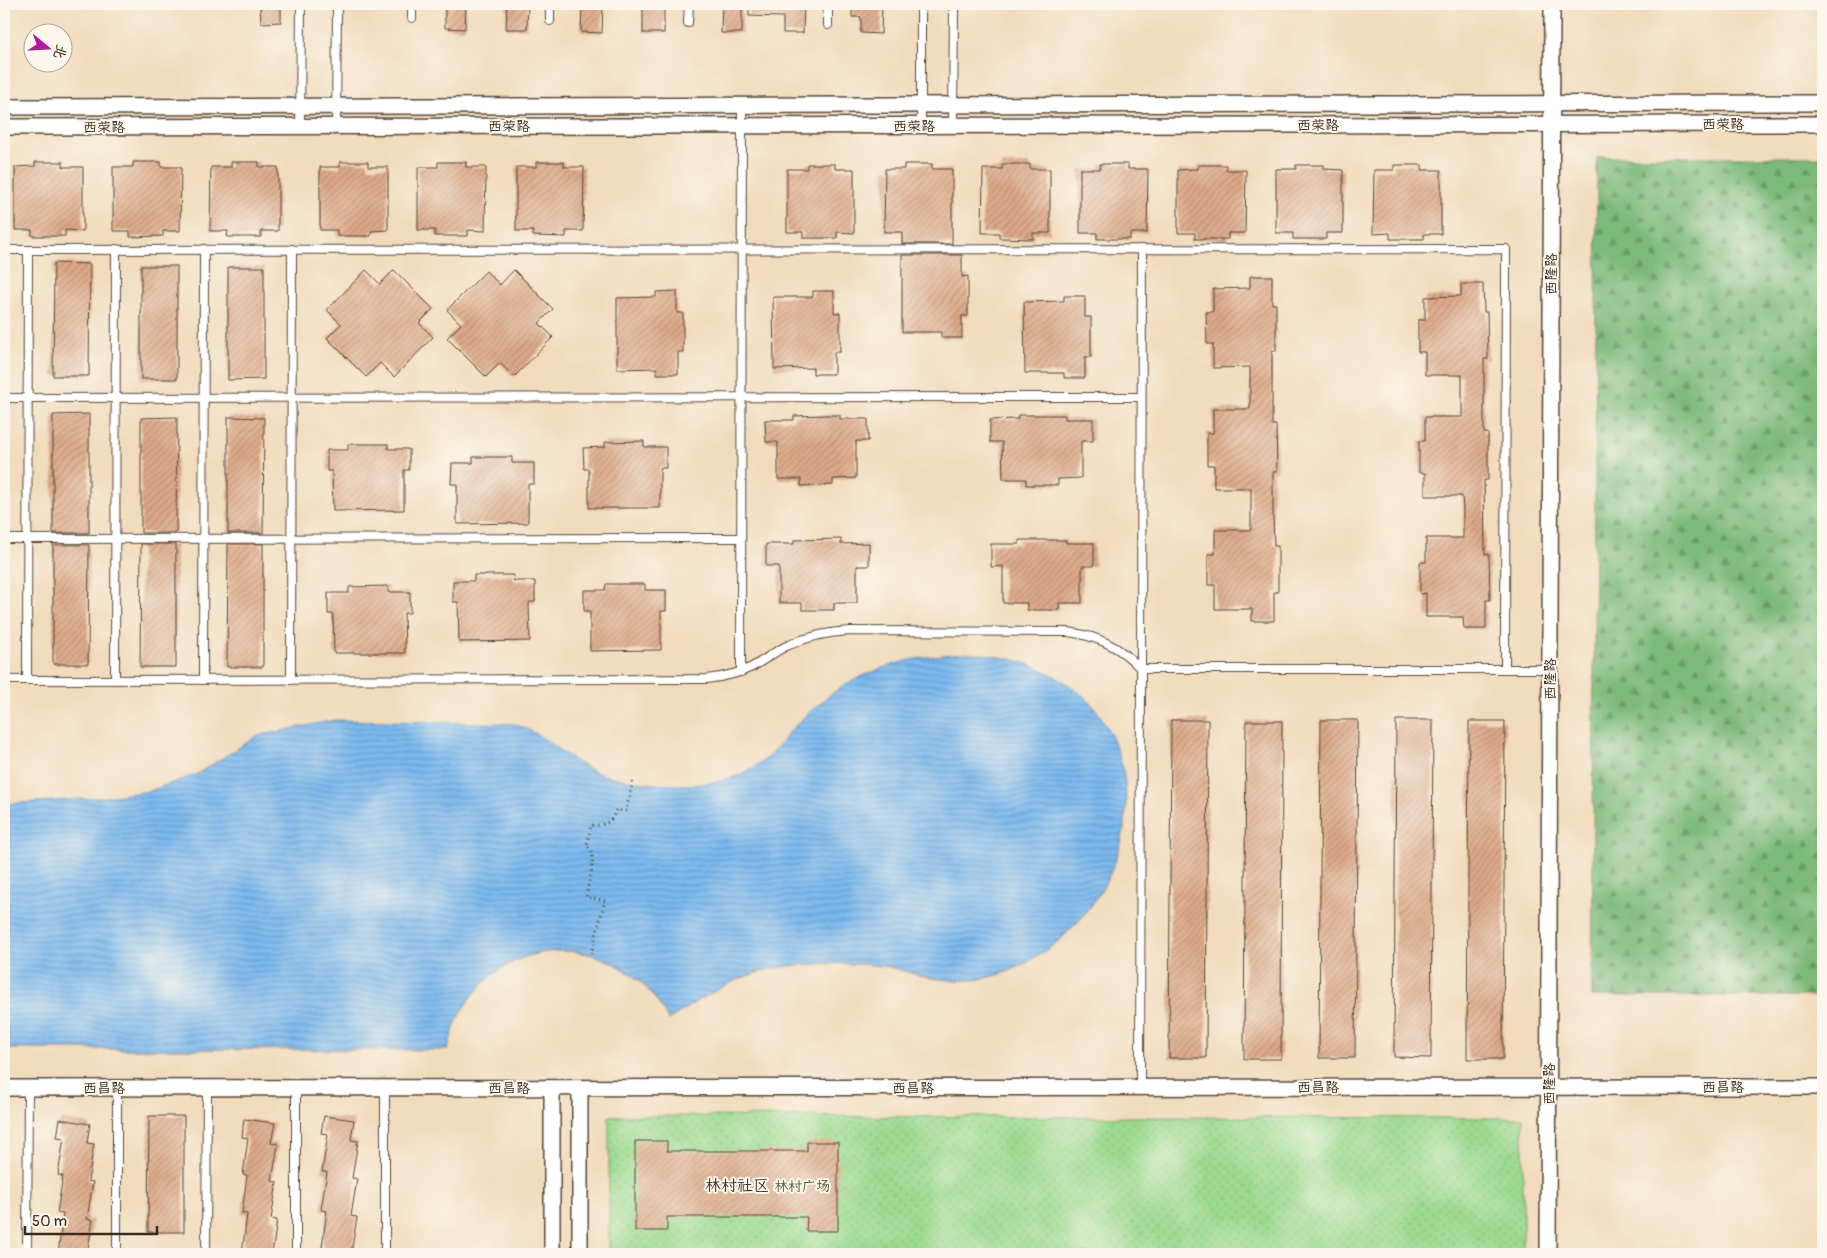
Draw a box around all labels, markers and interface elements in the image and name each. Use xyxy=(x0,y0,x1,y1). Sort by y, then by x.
north arrow xyxy=(22,22,72,72)
text: 北 xyxy=(50,43,70,61)
street label: 西荣路 xyxy=(1702,116,1744,133)
street label: 西荣路 xyxy=(1297,117,1339,134)
street label: 西荣路 xyxy=(488,118,530,135)
street label: 西荣路 xyxy=(893,118,935,135)
street label: 西荣路 xyxy=(83,119,125,136)
street label: 西隆路 xyxy=(1543,253,1560,295)
street label: 西隆路 xyxy=(1542,658,1559,700)
street label: 西隆路 xyxy=(1541,1063,1558,1105)
street label: 西昌路 xyxy=(1297,1079,1339,1096)
street label: 西昌路 xyxy=(1702,1079,1744,1096)
street label: 西昌路 xyxy=(83,1080,125,1097)
street label: 西昌路 xyxy=(488,1080,530,1097)
street label: 西昌路 xyxy=(892,1080,934,1097)
district label: 林村社区 xyxy=(705,1176,769,1196)
park label: 林村广场 xyxy=(774,1178,830,1195)
scale bar xyxy=(25,1203,158,1235)
text: 50 m xyxy=(32,1212,67,1231)

